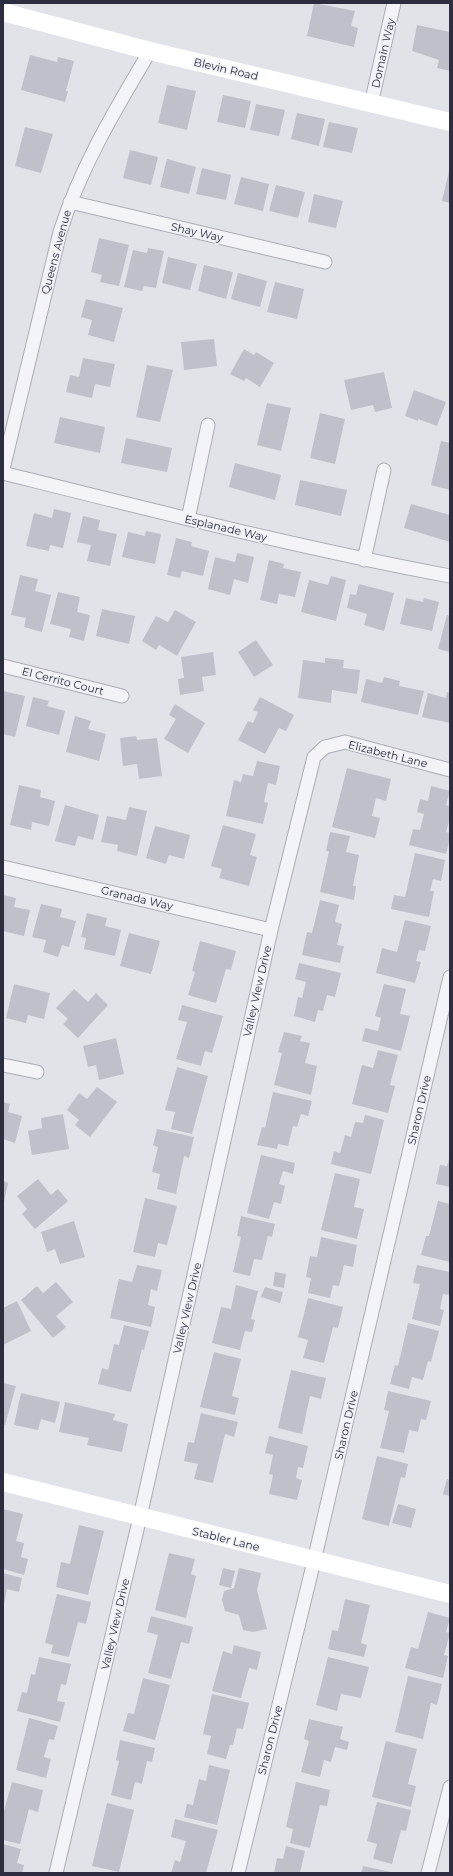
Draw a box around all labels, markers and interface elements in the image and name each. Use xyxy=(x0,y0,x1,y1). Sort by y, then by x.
street label: Domain Way xyxy=(368,17,398,89)
street label: Blevin Road xyxy=(192,55,260,83)
street label: Queens Avenue xyxy=(38,208,74,296)
street label: Shay Way xyxy=(170,219,225,245)
street label: Esplanade Way xyxy=(183,512,269,544)
street label: El Cerrito Court xyxy=(21,664,106,698)
street label: Elizabeth Lane xyxy=(347,737,429,771)
street label: Granada Way xyxy=(100,883,174,913)
street label: Valley View Drive xyxy=(240,944,274,1038)
street label: Sharon Drive xyxy=(404,1073,434,1146)
street label: Valley View Drive xyxy=(170,1261,204,1355)
street label: Sharon Drive xyxy=(331,1388,361,1461)
street label: Stabler Lane xyxy=(191,1524,261,1554)
street label: Valley View Drive xyxy=(98,1577,132,1671)
street label: Sharon Drive xyxy=(255,1704,285,1776)

